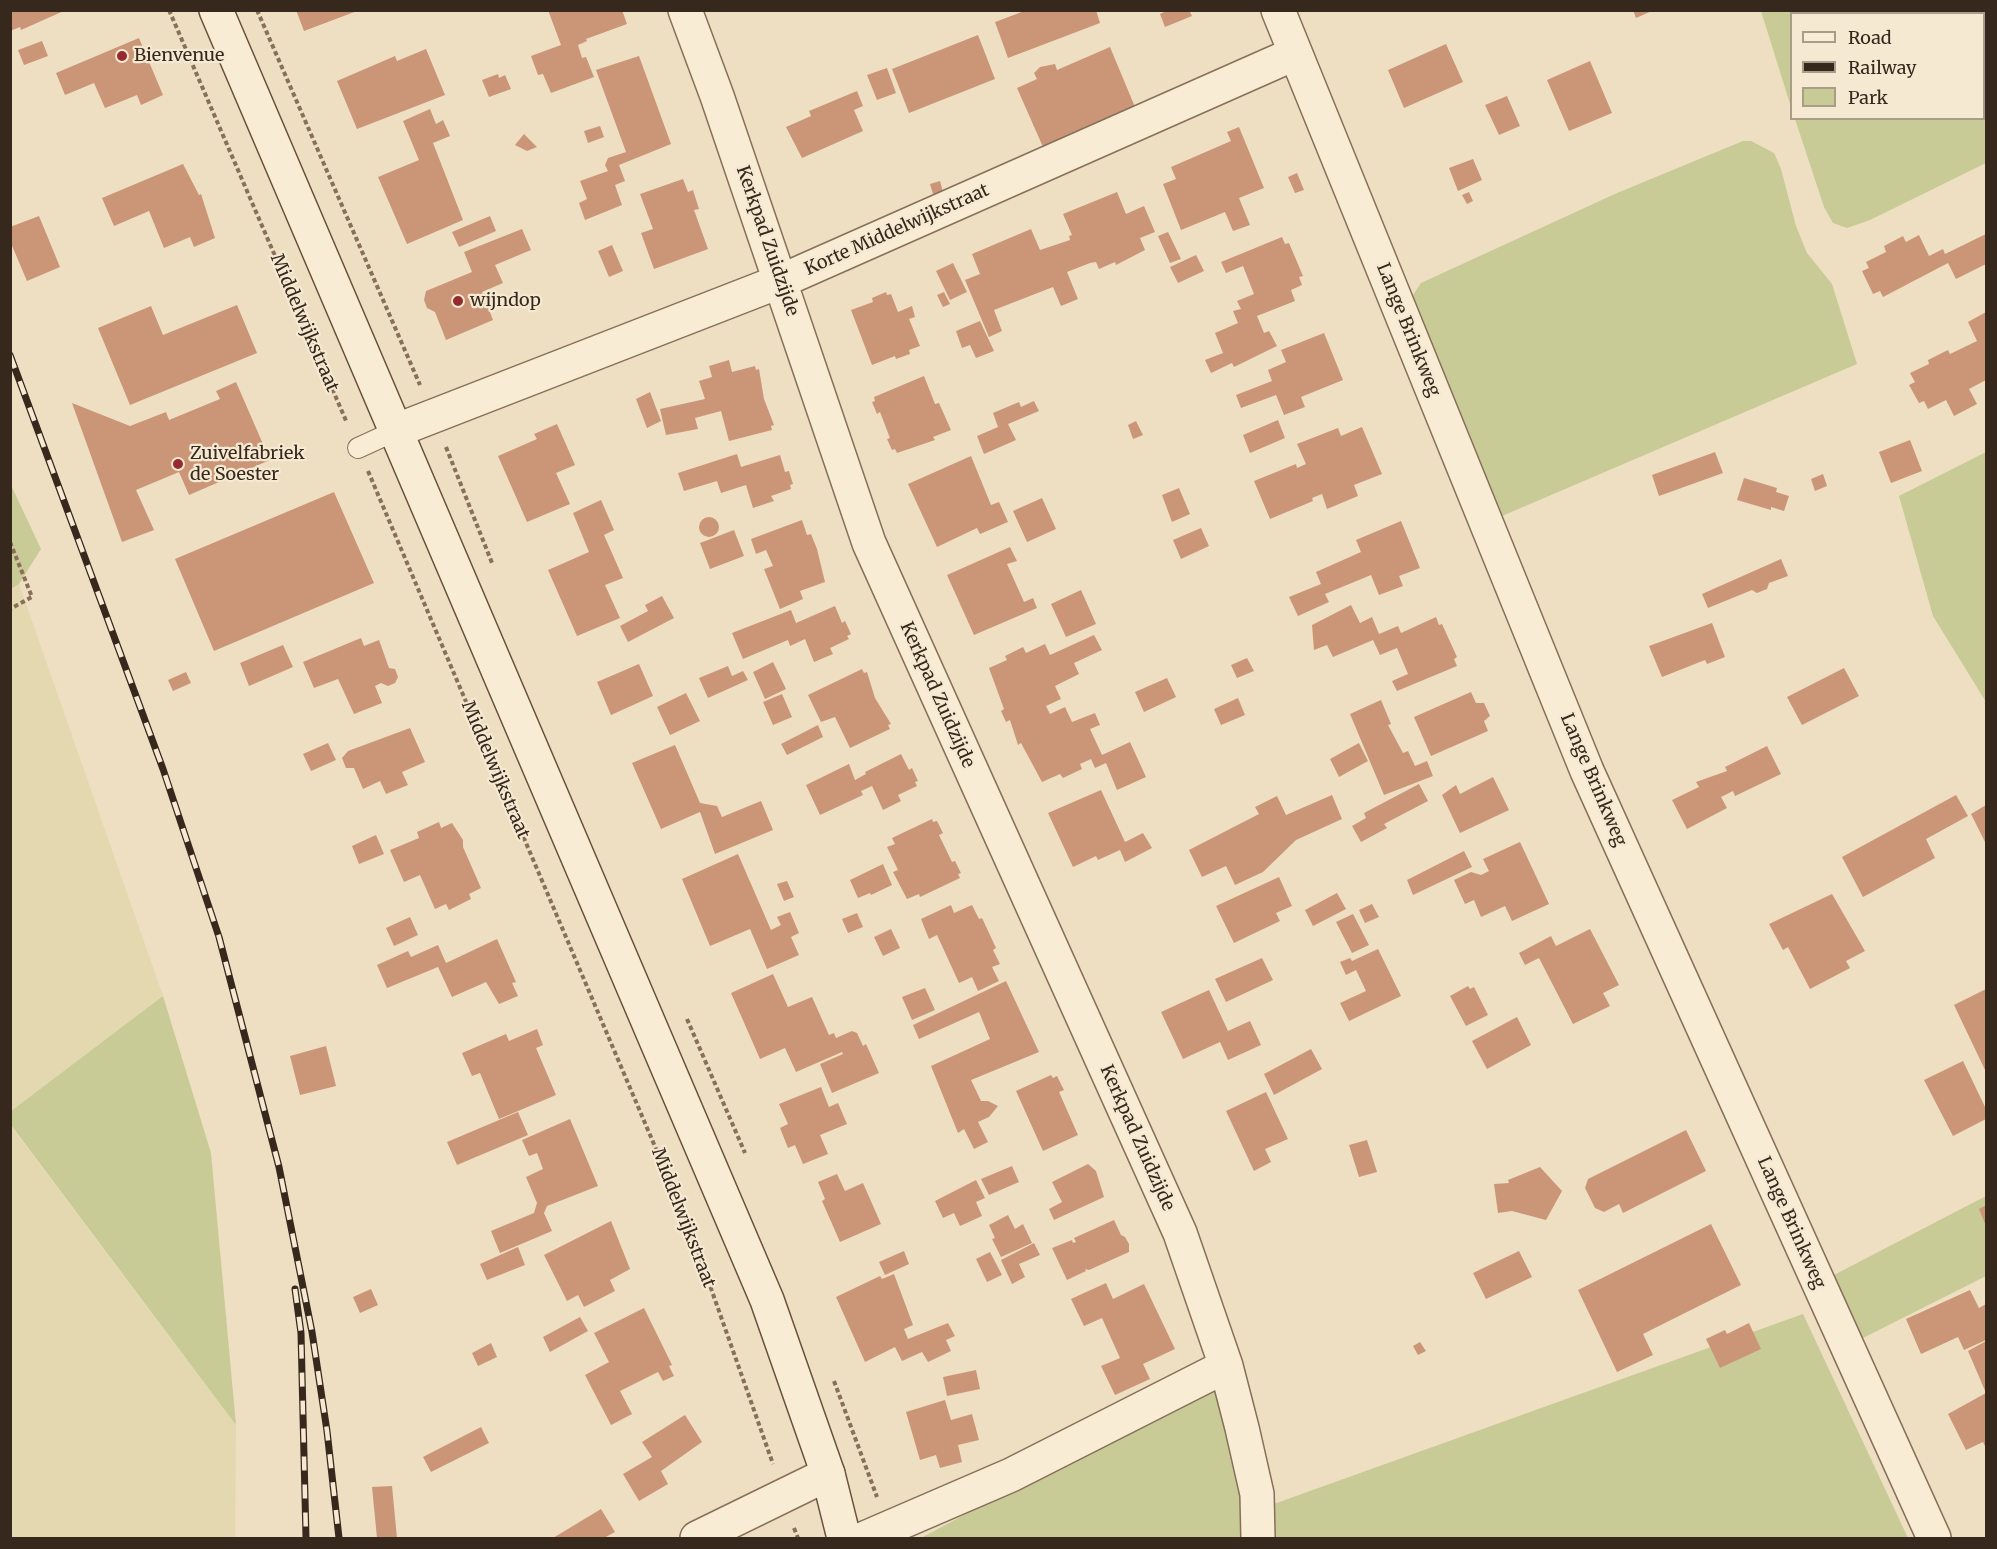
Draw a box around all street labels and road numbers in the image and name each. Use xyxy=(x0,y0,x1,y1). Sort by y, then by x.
street label: Kerkpad Zuidzijde xyxy=(731,163,803,319)
street label: Korte Middelwijkstraat xyxy=(802,180,992,280)
street label: Middelwijkstraat xyxy=(265,251,343,395)
street label: Lange Brinkweg xyxy=(1371,260,1445,400)
street label: Kerkpad Zuidzijde xyxy=(895,619,979,771)
street label: Middelwijkstraat xyxy=(456,698,534,842)
street label: Lange Brinkweg xyxy=(1555,710,1631,850)
street label: Kerkpad Zuidzijde xyxy=(1095,1062,1179,1214)
street label: Middelwijkstraat xyxy=(646,1145,720,1291)
street label: Lange Brinkweg xyxy=(1752,1154,1830,1292)

